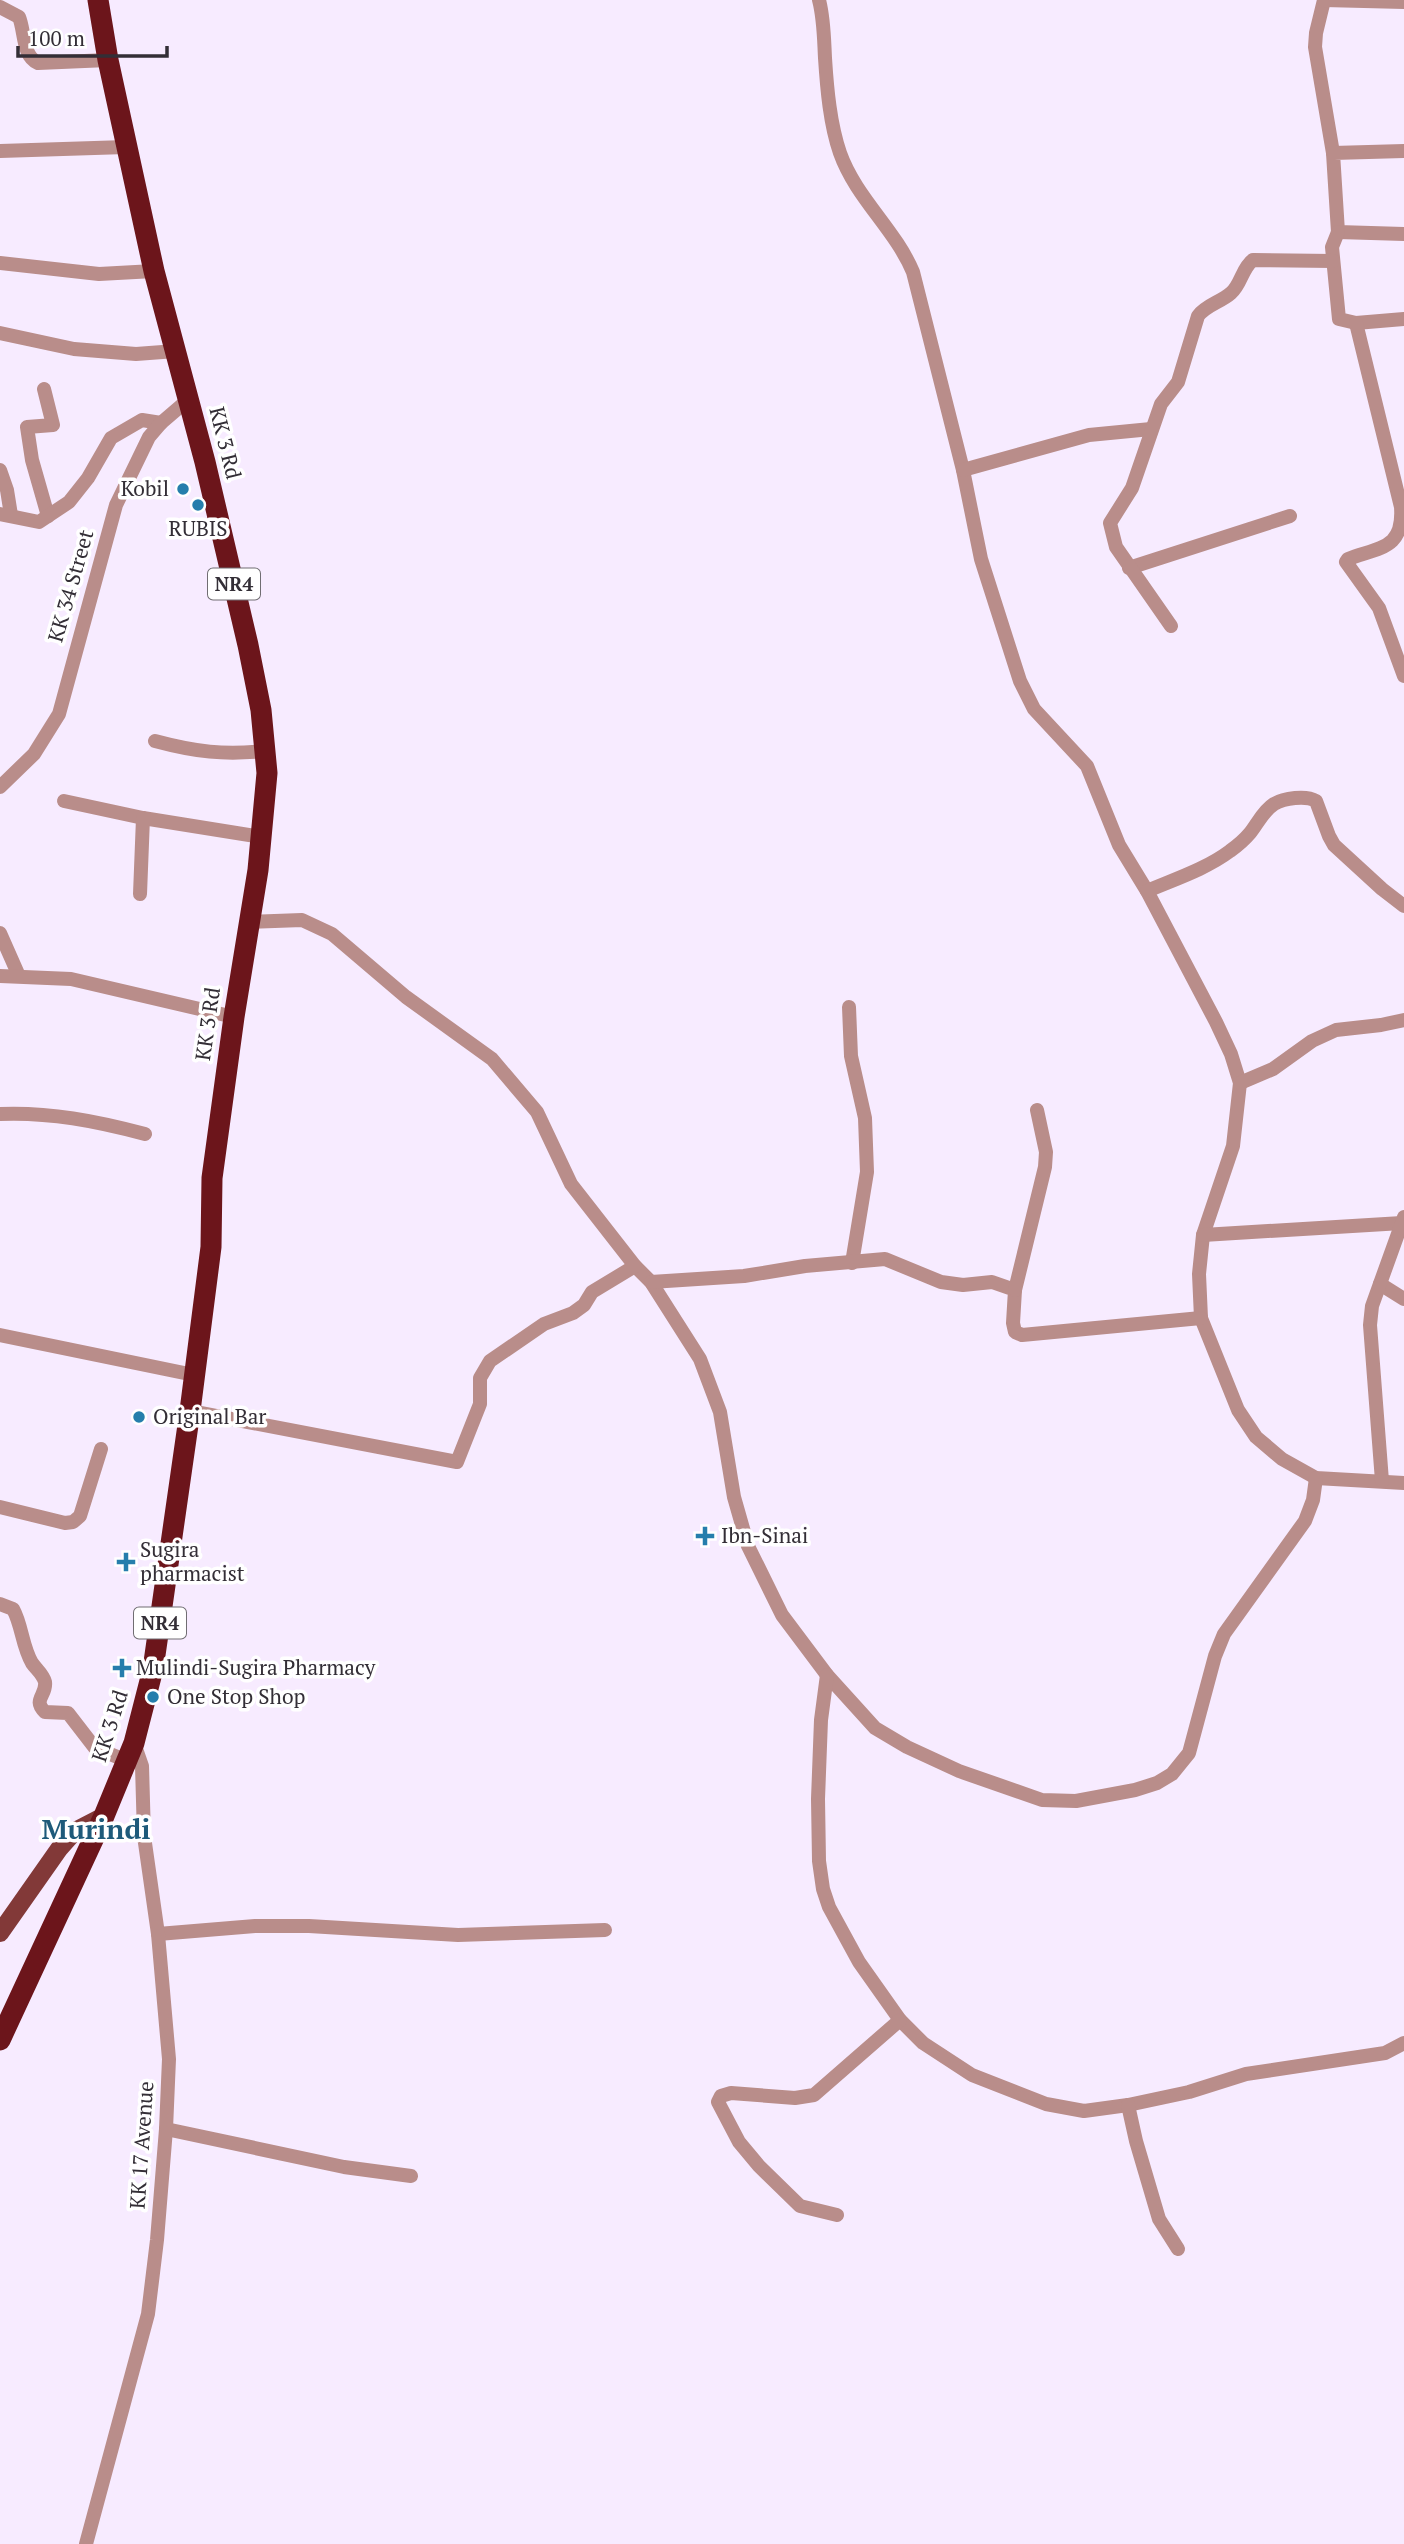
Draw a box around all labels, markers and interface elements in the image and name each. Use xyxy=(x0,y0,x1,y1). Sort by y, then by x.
scale bar xyxy=(18,14,166,58)
text: 100 m xyxy=(28,24,85,52)
street label: KK 3 Rd xyxy=(203,404,249,482)
place label: Kobil xyxy=(121,474,169,502)
marker: Kobil xyxy=(175,481,191,497)
marker: RUBIS xyxy=(190,497,206,513)
place label: RUBIS xyxy=(168,514,228,542)
street label: KK 34 Street xyxy=(41,526,100,645)
road number: NR4 xyxy=(208,568,260,600)
street label: KK 3 Rd xyxy=(188,985,226,1062)
place label: Original Bar xyxy=(153,1402,266,1430)
marker: Original Bar xyxy=(131,1409,147,1425)
place label: Ibn-Sinai xyxy=(721,1521,808,1549)
marker: Ibn-Sinai xyxy=(695,1526,715,1546)
place label: Sugira pharmacist xyxy=(140,1535,245,1587)
marker: Sugira pharmacist xyxy=(118,1554,134,1570)
road number: NR4 xyxy=(134,1608,186,1638)
place label: Mulindi-Sugira Pharmacy xyxy=(136,1653,376,1681)
marker: Mulindi-Sugira Pharmacy xyxy=(114,1660,130,1676)
place label: One Stop Shop xyxy=(167,1682,306,1710)
street label: KK 3 Rd xyxy=(84,1686,134,1765)
marker: One Stop Shop xyxy=(145,1689,161,1705)
district label: Murindi xyxy=(42,1810,150,1847)
street label: KK 17 Avenue xyxy=(123,2080,159,2210)

